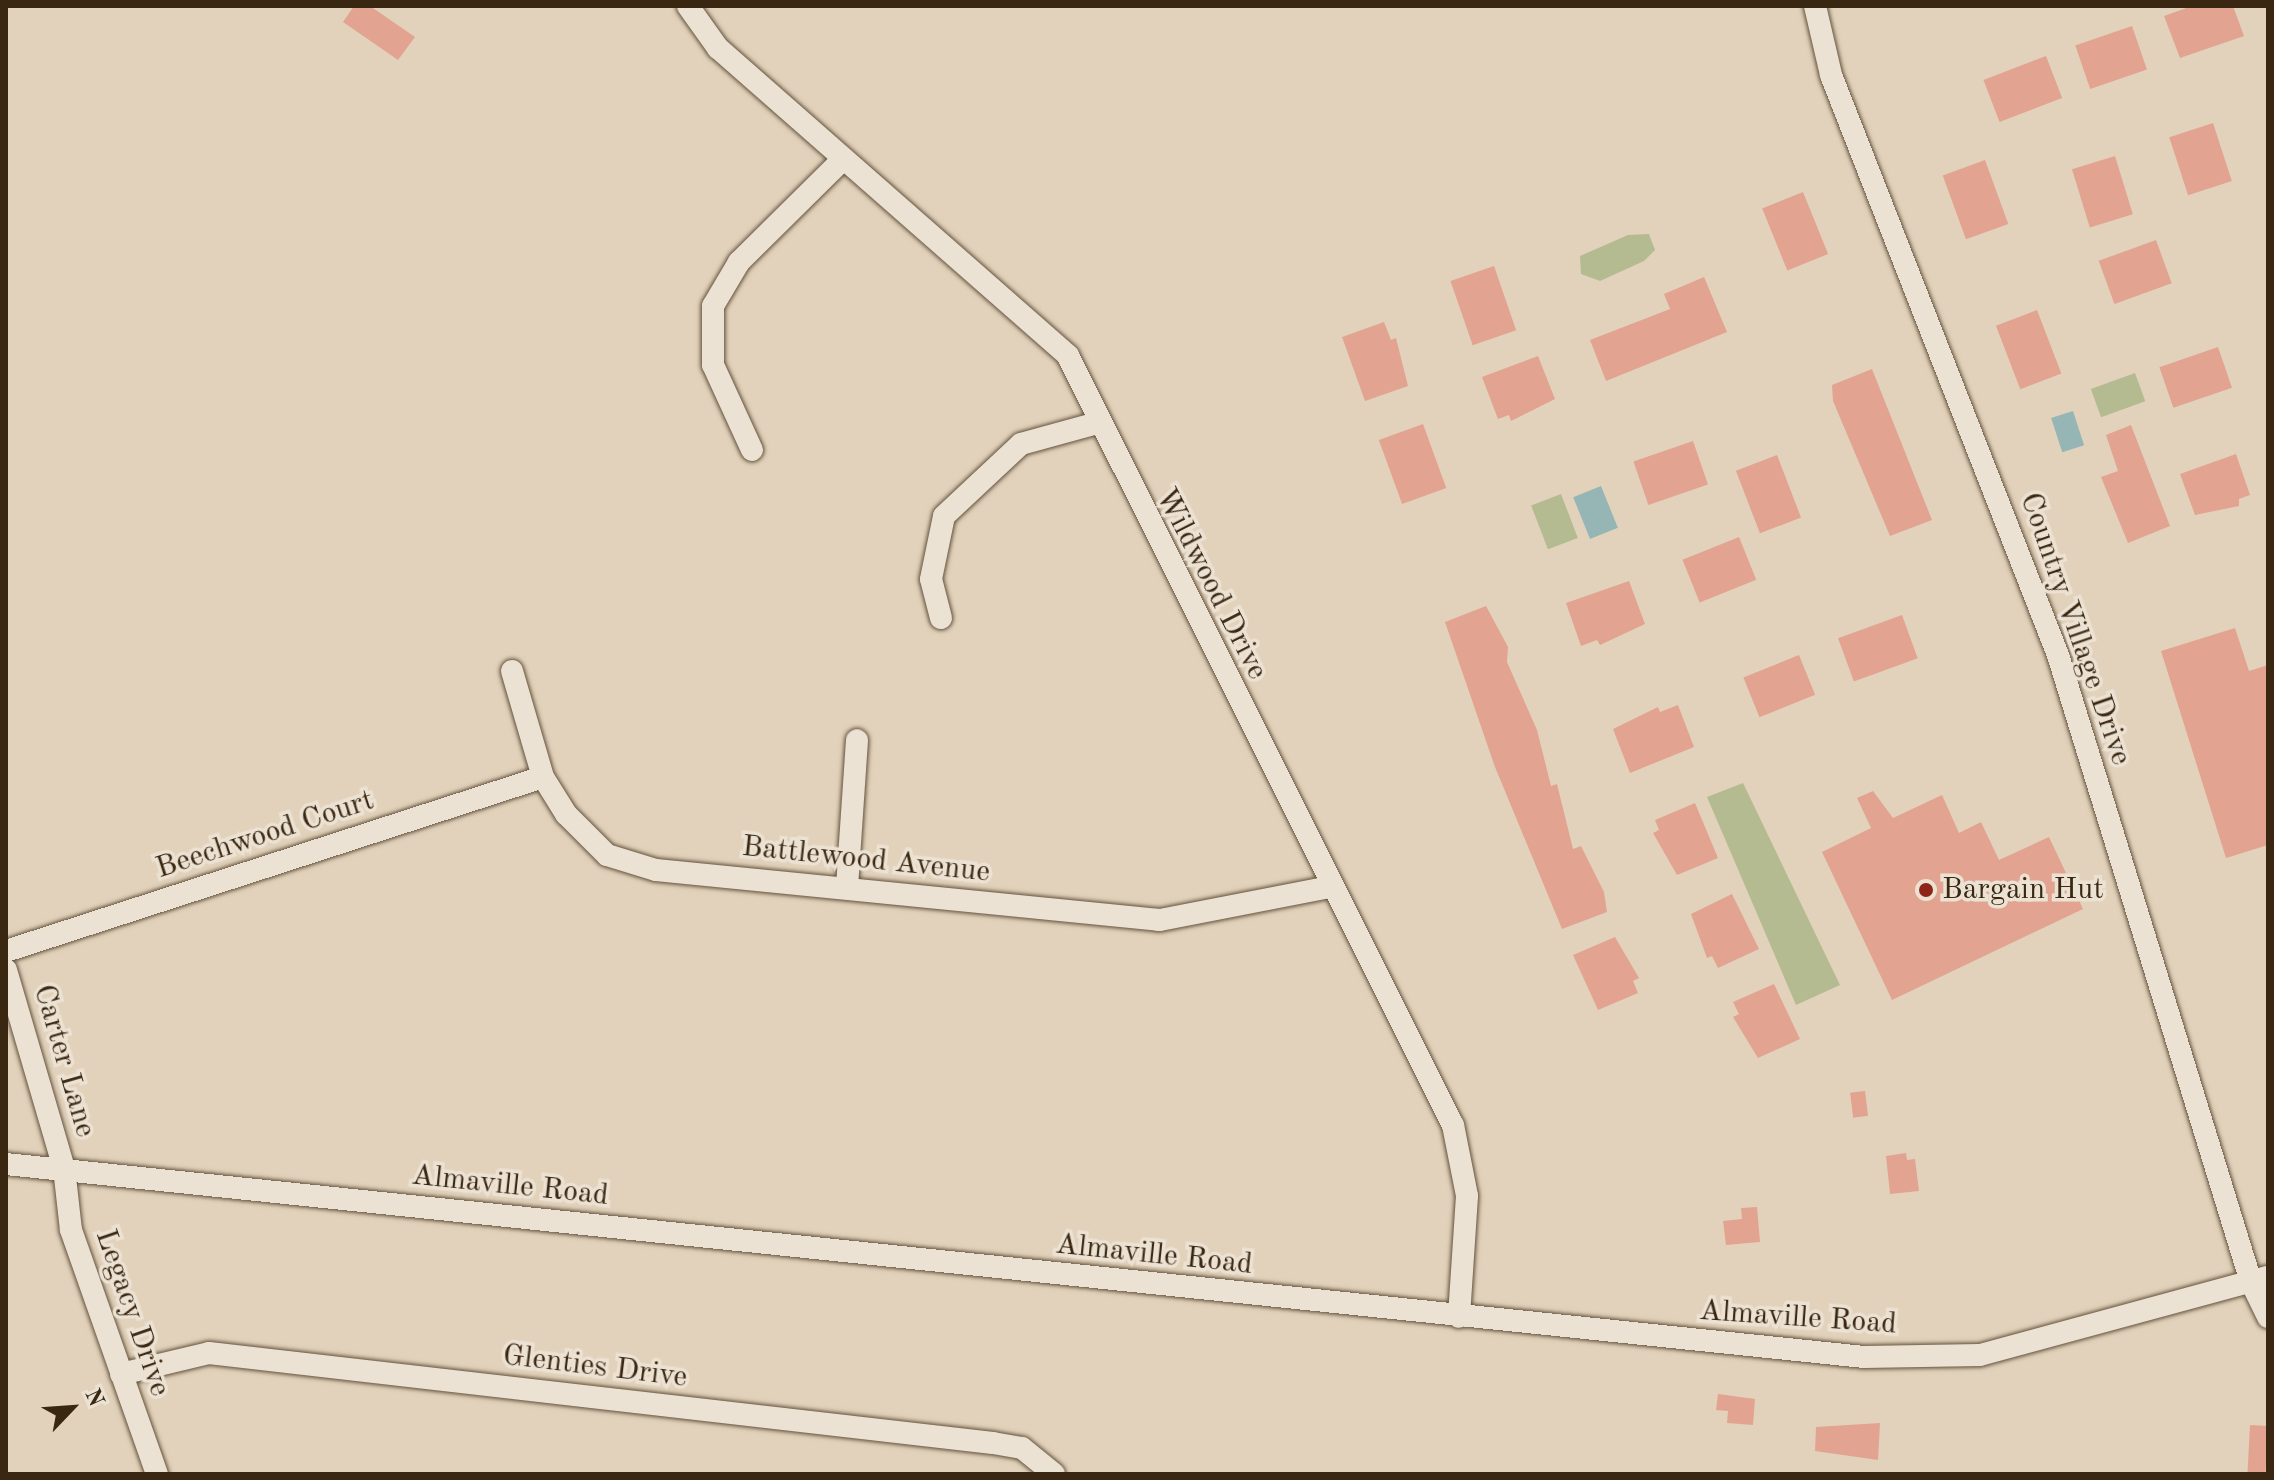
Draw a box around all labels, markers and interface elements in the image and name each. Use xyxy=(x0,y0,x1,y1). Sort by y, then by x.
street label: Wildwood Drive xyxy=(1147,482,1275,686)
street label: Country Village Drive xyxy=(2011,488,2139,770)
street label: Beechwood Court xyxy=(151,783,379,887)
street label: Battlewood Avenue xyxy=(740,829,992,891)
place label: Bargain Hut xyxy=(1942,872,2104,908)
marker: Bargain Hut xyxy=(1917,881,1935,899)
street label: Carter Lane xyxy=(25,981,103,1141)
street label: Almaville Road xyxy=(410,1158,610,1214)
street label: Legacy Drive xyxy=(87,1225,177,1401)
street label: Almaville Road xyxy=(1054,1227,1254,1283)
street label: Almaville Road xyxy=(1698,1293,1898,1343)
street label: Glenties Drive xyxy=(501,1338,689,1396)
north arrow xyxy=(32,1368,112,1448)
text: N xyxy=(80,1386,107,1410)

